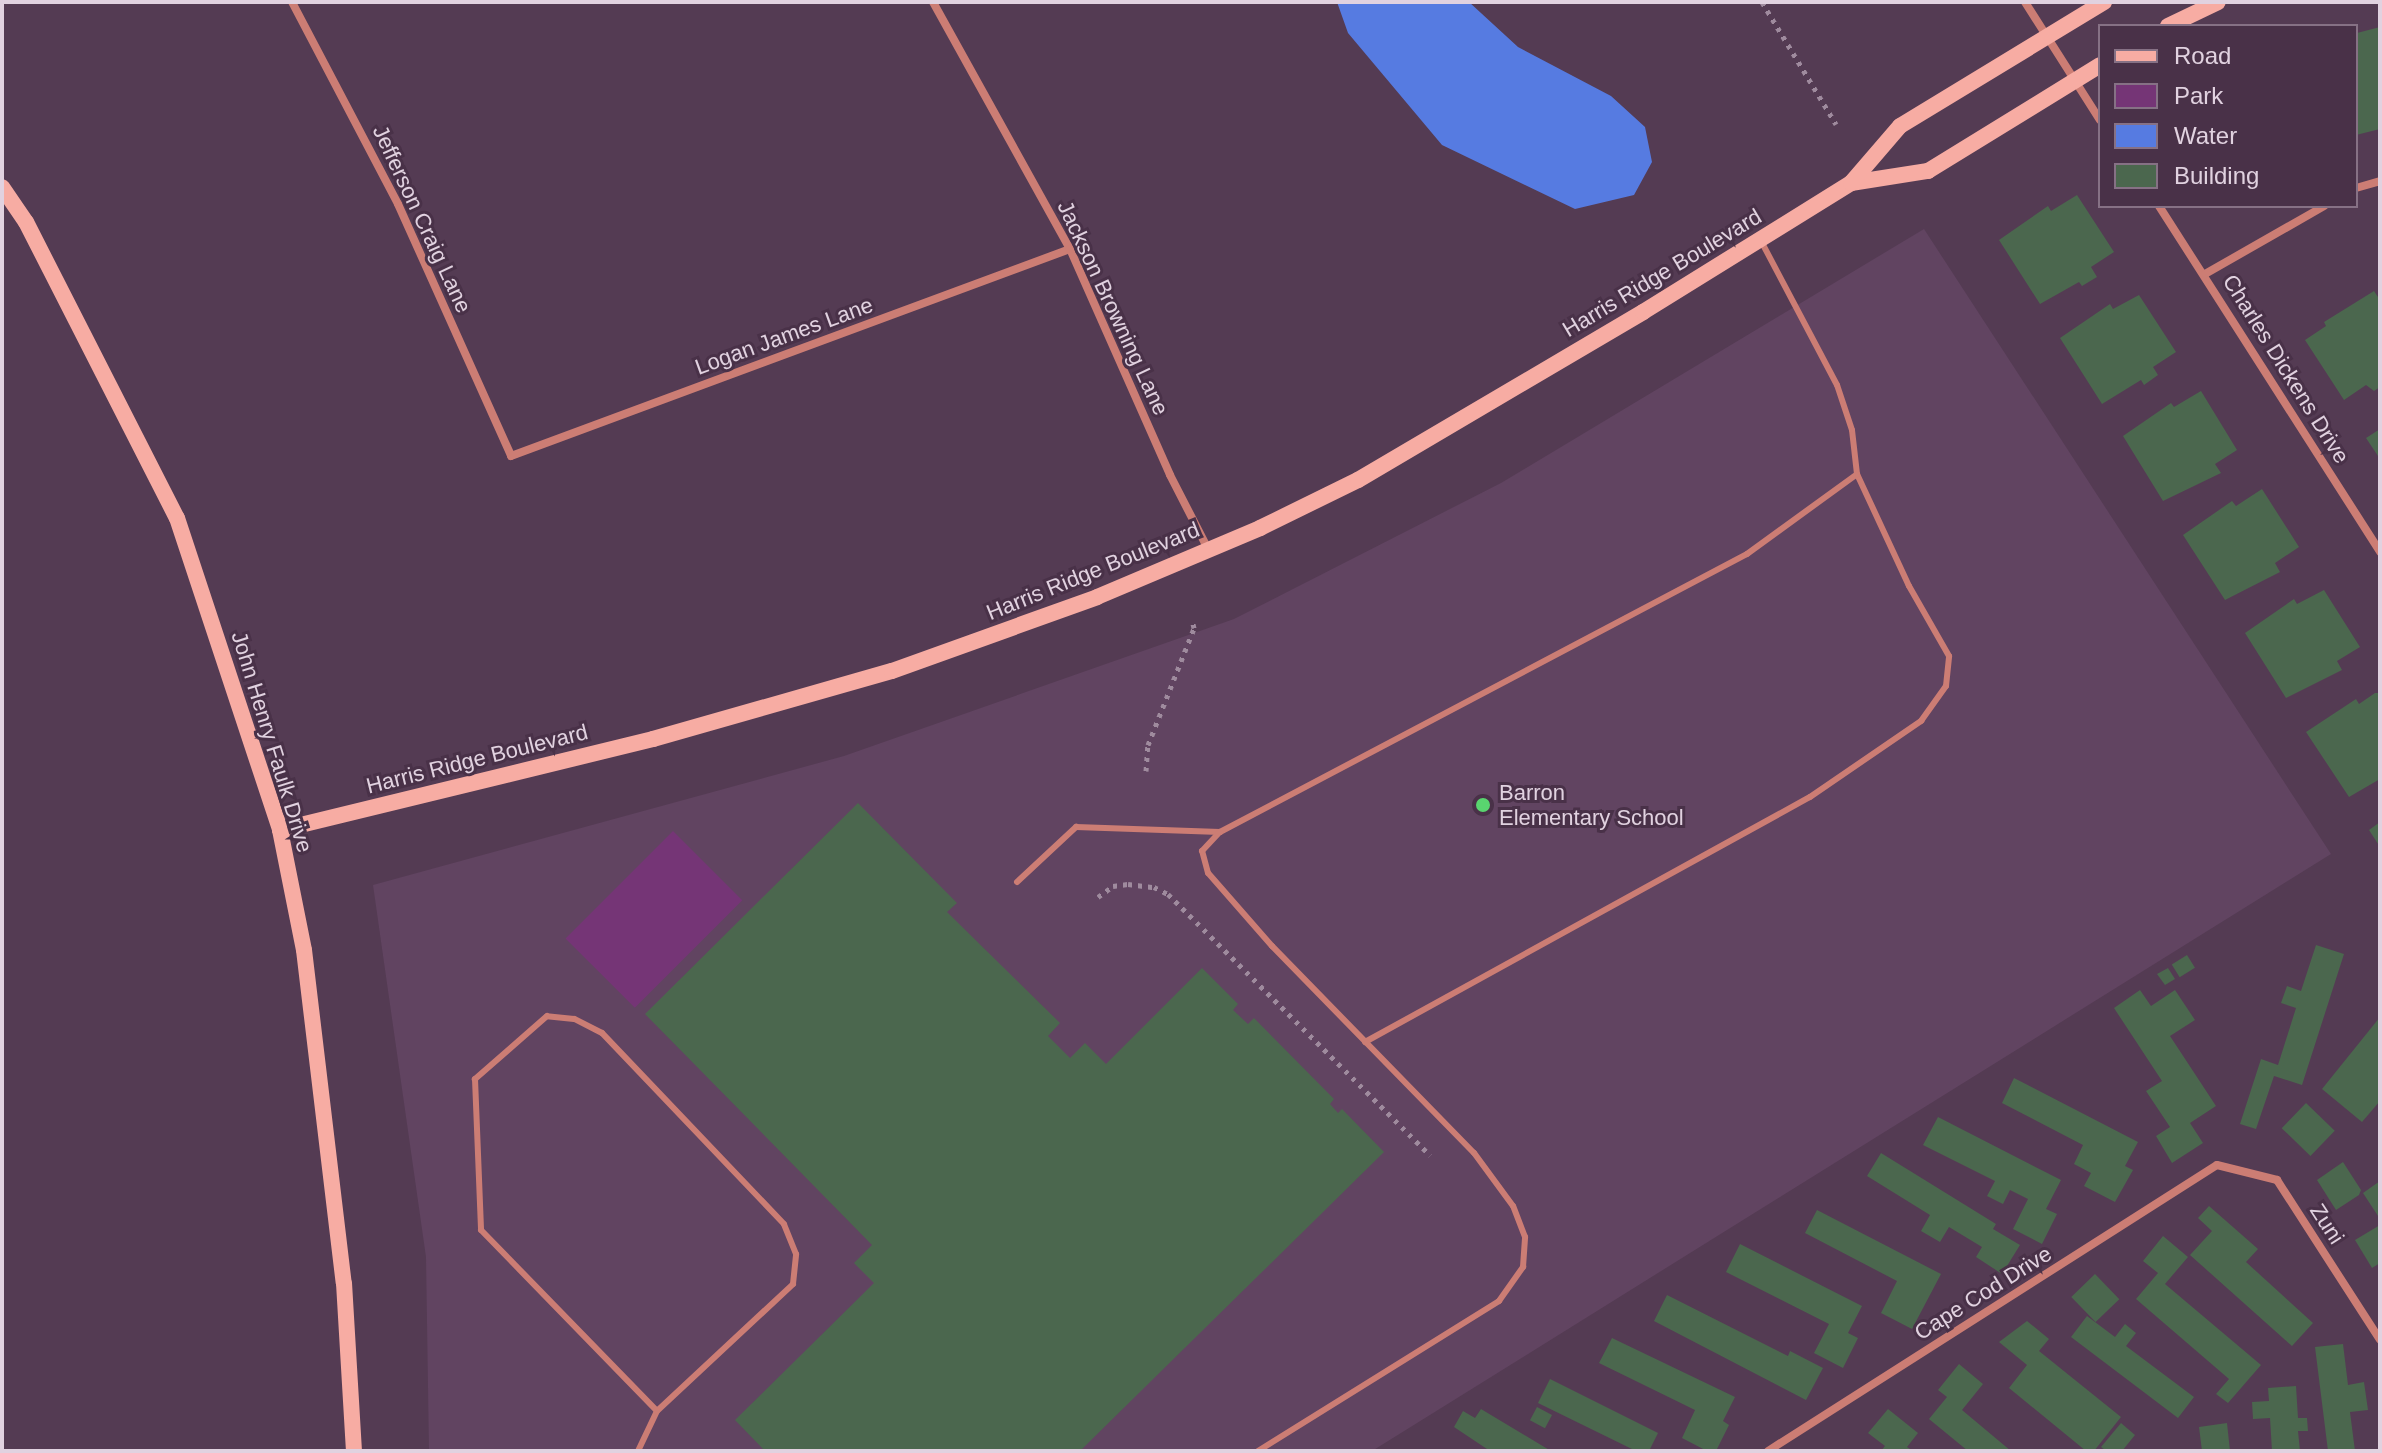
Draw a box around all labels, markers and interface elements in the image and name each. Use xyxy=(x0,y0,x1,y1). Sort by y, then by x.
legend xyxy=(2098,24,2358,208)
text: Road xyxy=(2174,42,2231,69)
text: Park xyxy=(2174,82,2223,109)
street label: Jefferson Craig Lane xyxy=(367,121,477,317)
text: Water xyxy=(2174,122,2237,149)
text: Building xyxy=(2174,162,2259,189)
street label: Jackson Browning Lane xyxy=(1052,197,1174,419)
street label: Harris Ridge Boulevard xyxy=(1558,203,1766,343)
street label: Charles Dickens Drive xyxy=(2217,270,2355,468)
street label: Logan James Lane xyxy=(692,292,876,380)
street label: Harris Ridge Boulevard xyxy=(983,516,1203,626)
street label: John Henry Faulk Drive xyxy=(226,628,318,856)
street label: Harris Ridge Boulevard xyxy=(363,719,591,799)
place label: Barron Elementary School xyxy=(1499,779,1684,830)
marker: Barron Elementary School xyxy=(1474,796,1492,814)
street label: Zuni xyxy=(2304,1199,2350,1249)
street label: Cape Cod Drive xyxy=(1910,1240,2056,1346)

